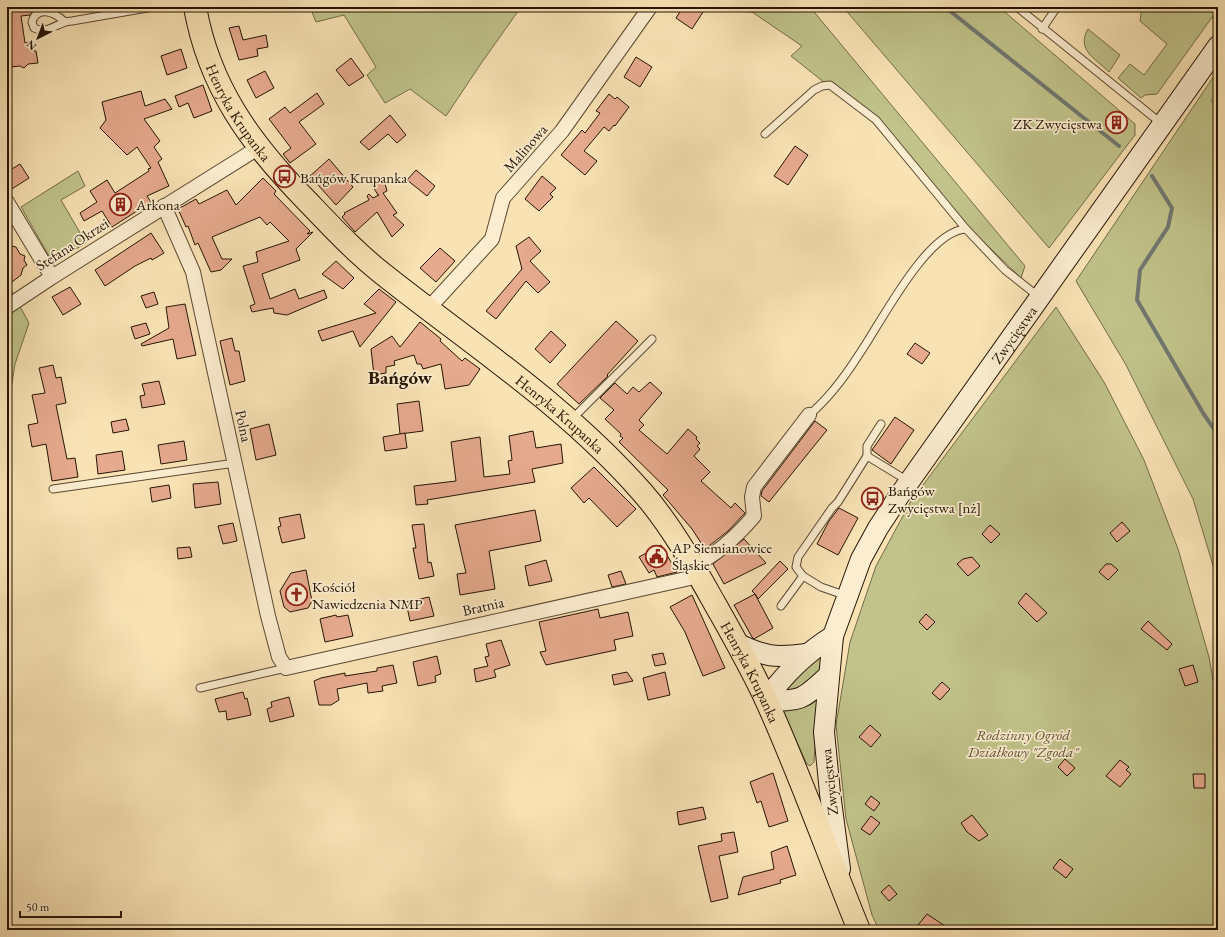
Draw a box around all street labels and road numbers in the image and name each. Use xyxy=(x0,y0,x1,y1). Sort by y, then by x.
street label: Henryka Krupanka xyxy=(202,61,276,165)
street label: Malinowa xyxy=(499,120,551,176)
street label: Stefana Okrzei xyxy=(32,213,112,275)
street label: Zwycięstwa xyxy=(987,302,1041,367)
street label: Henryka Krupanka xyxy=(512,370,609,457)
street label: Polna xyxy=(231,408,257,444)
street label: Bratnia xyxy=(460,592,506,620)
street label: Henryka Krupanka xyxy=(717,618,784,725)
street label: Zwycięstwa xyxy=(816,748,842,816)

